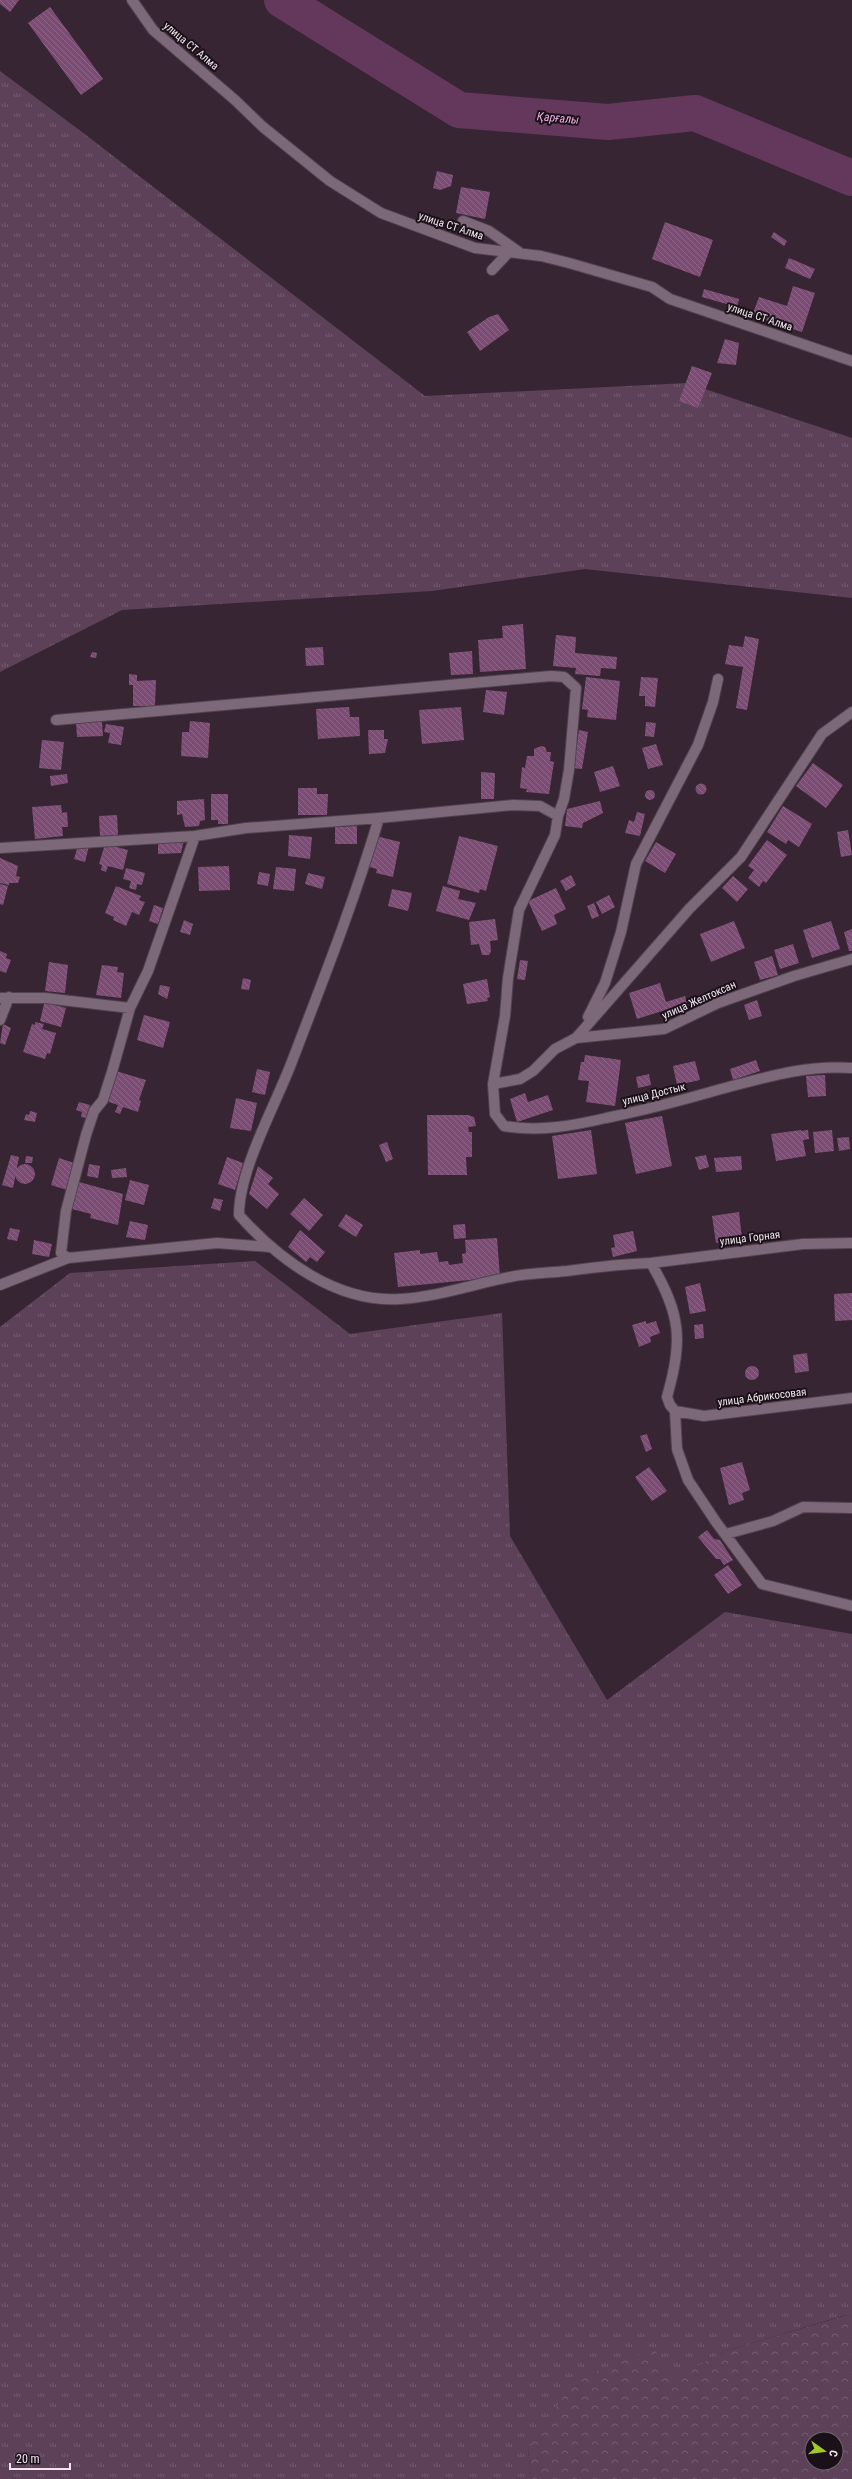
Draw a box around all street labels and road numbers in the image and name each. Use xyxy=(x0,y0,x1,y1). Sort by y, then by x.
street label: улица СТ Алма xyxy=(161,19,221,73)
street label: улица СТ Алма xyxy=(417,209,485,243)
street label: улица СТ Алма xyxy=(726,300,794,334)
street label: улица Желтоксан xyxy=(660,978,738,1022)
street label: улица Достык xyxy=(621,1080,688,1108)
street label: улица Горная xyxy=(719,1228,781,1248)
street label: улица Абрикосовая xyxy=(717,1385,807,1409)

